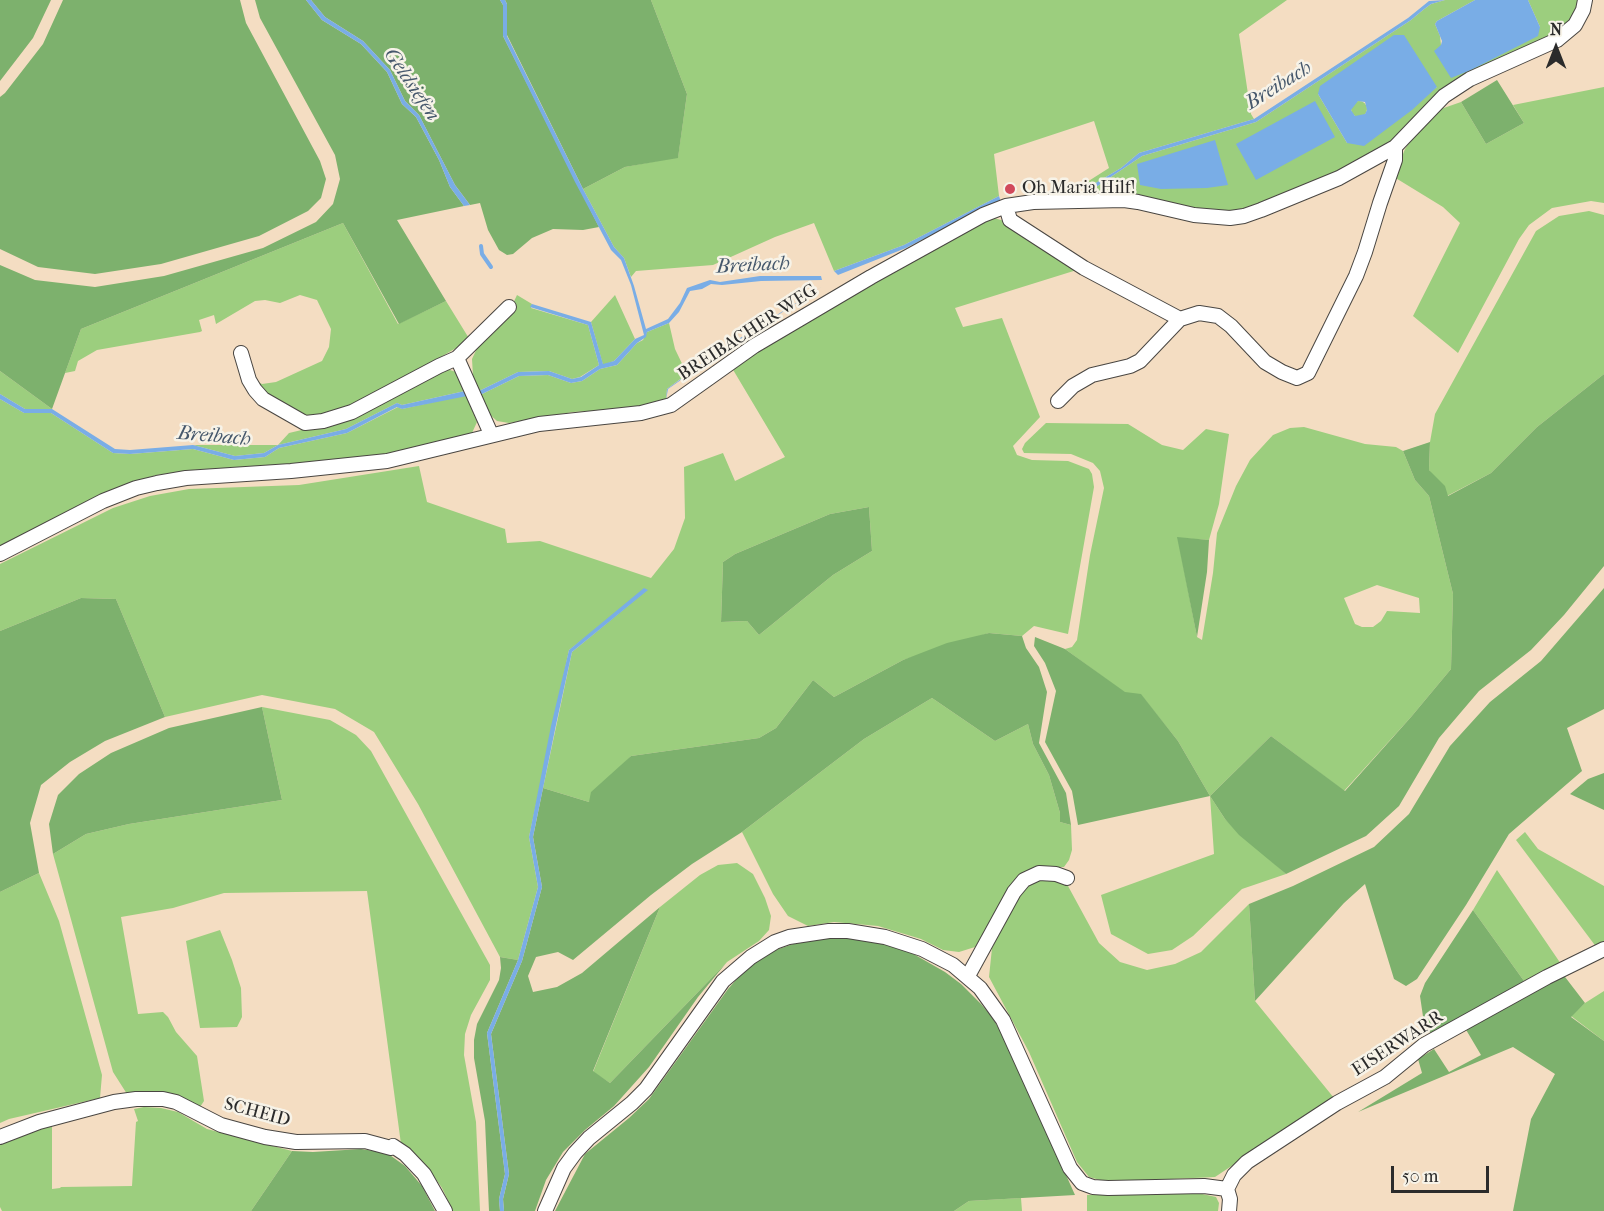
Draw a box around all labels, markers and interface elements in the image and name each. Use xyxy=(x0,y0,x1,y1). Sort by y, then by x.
north arrow xyxy=(1526,18,1586,78)
text: N xyxy=(1550,20,1562,39)
water label: Geldsiefen xyxy=(378,44,444,126)
water label: Breibach xyxy=(1242,56,1316,116)
place label: Oh Maria Hilf! xyxy=(1022,178,1135,200)
marker: Oh Maria Hilf! xyxy=(1003,182,1017,196)
water label: Breibach xyxy=(716,252,790,280)
street label: BREIBACHER WEG xyxy=(674,280,822,386)
water label: Breibach xyxy=(176,422,252,452)
street label: EISERWARR xyxy=(1348,1006,1448,1082)
street label: SCHEID xyxy=(222,1094,292,1132)
scale bar xyxy=(1394,1154,1492,1192)
text: 50 m xyxy=(1402,1166,1438,1187)

